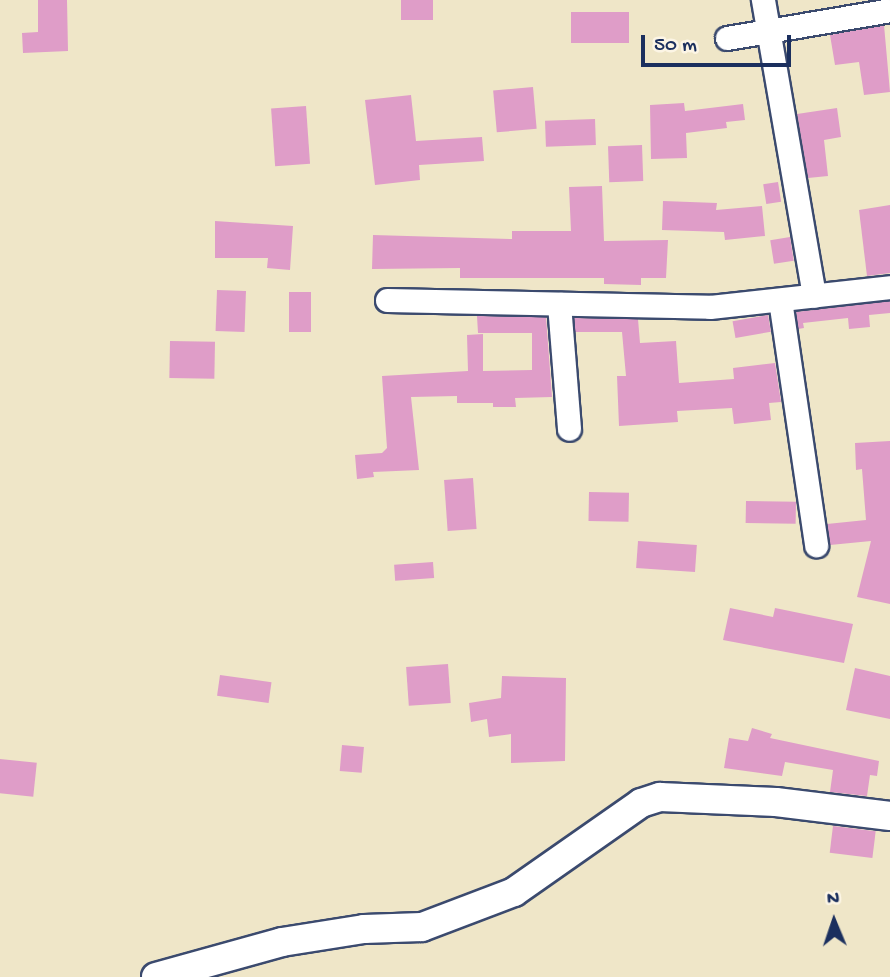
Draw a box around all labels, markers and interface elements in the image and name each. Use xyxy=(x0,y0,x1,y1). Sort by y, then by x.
scale bar xyxy=(645,21,796,65)
text: 50 m xyxy=(654,34,697,59)
north arrow xyxy=(799,886,869,956)
text: N xyxy=(827,888,840,911)

